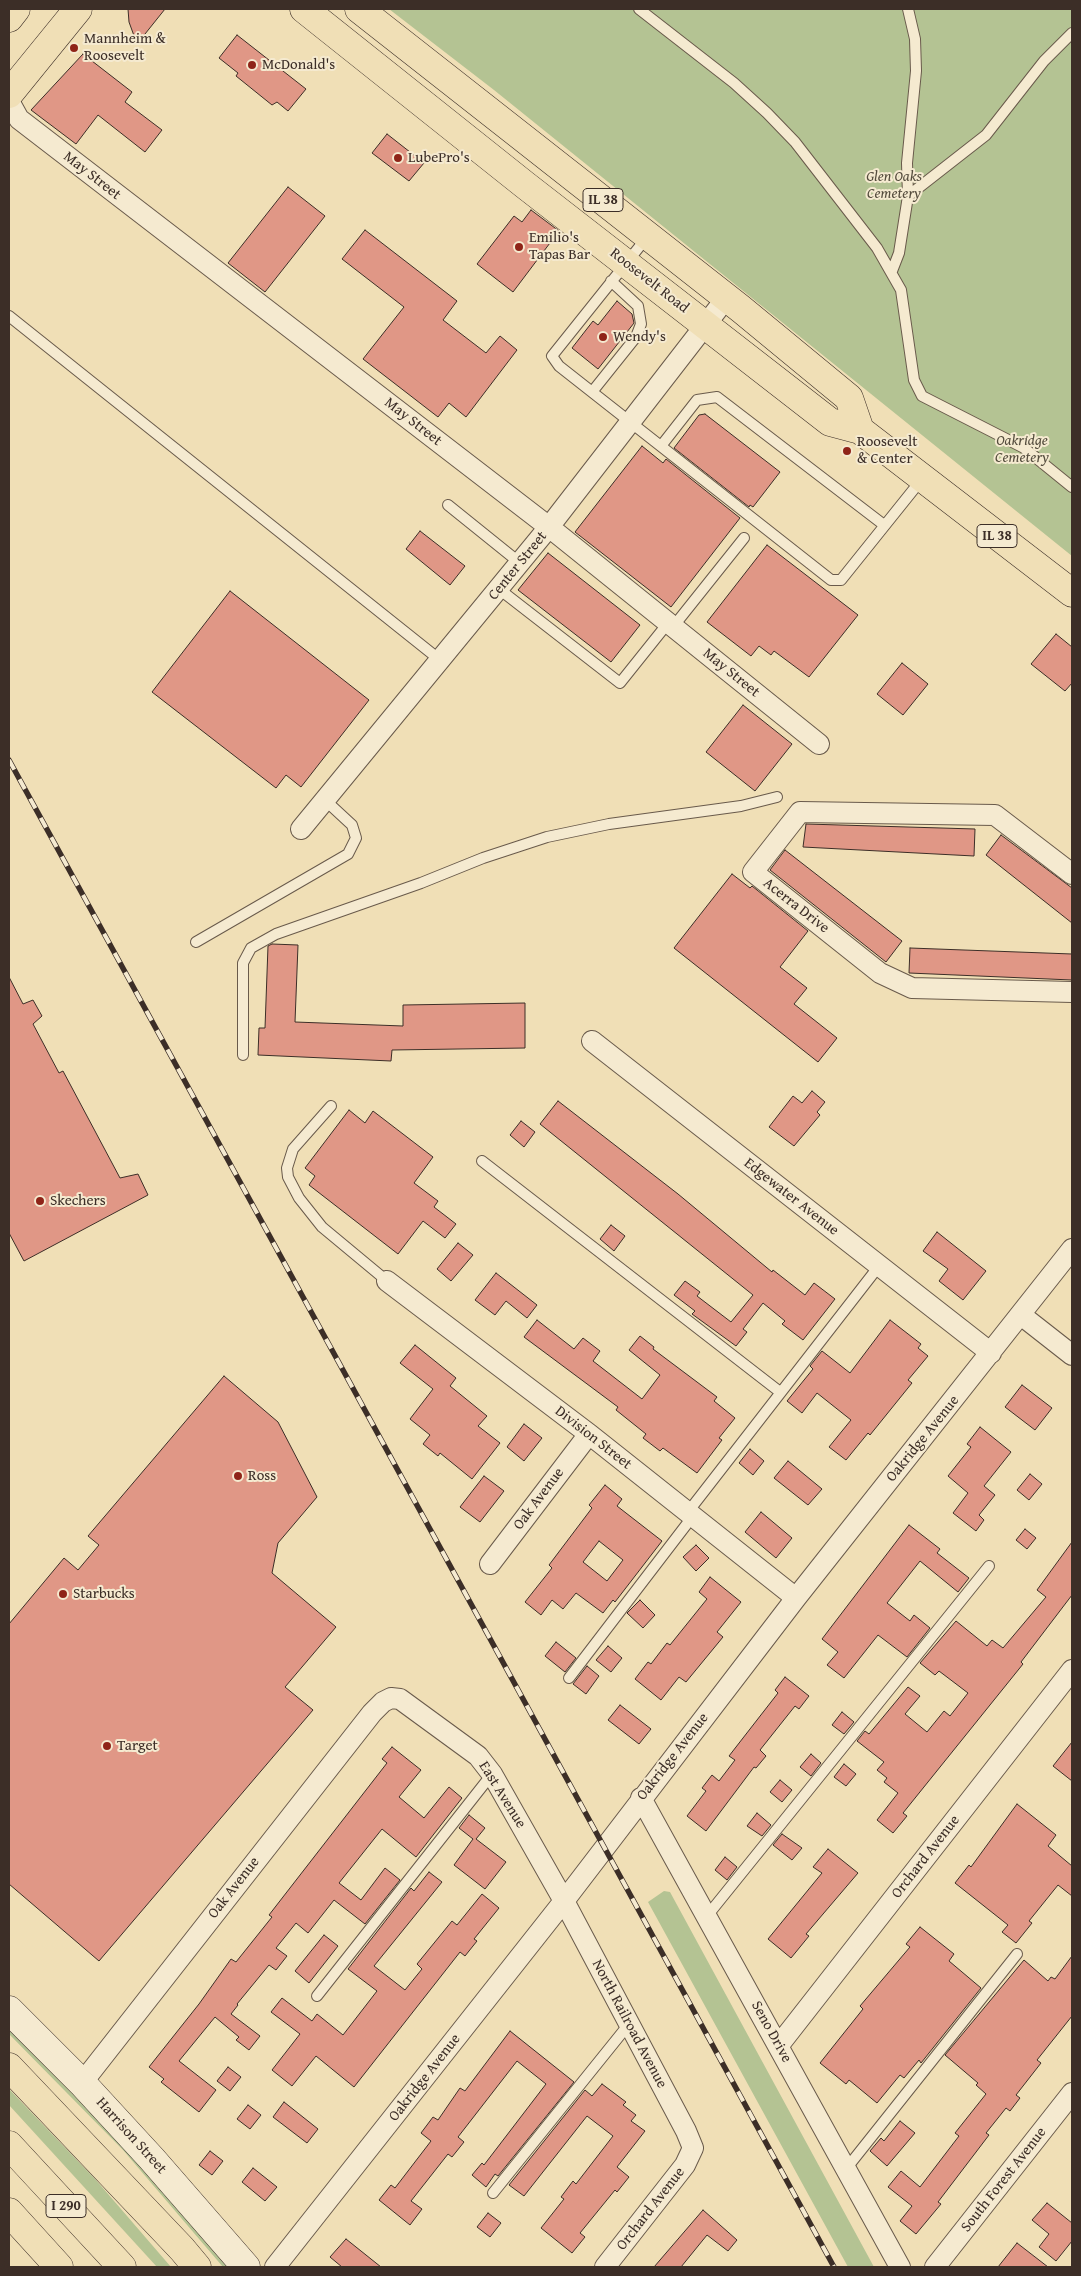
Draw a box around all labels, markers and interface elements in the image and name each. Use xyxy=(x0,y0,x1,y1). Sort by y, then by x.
place label: Mannheim & Roosevelt xyxy=(84,30,166,65)
marker: Mannheim & Roosevelt xyxy=(68,42,80,54)
place label: McDonald's xyxy=(262,56,335,74)
marker: McDonald's xyxy=(246,59,258,71)
street label: May Street xyxy=(60,148,124,204)
place label: LubePro's xyxy=(408,149,470,167)
marker: LubePro's xyxy=(392,152,404,164)
park label: Glen Oaks Cemetery xyxy=(866,168,922,203)
road number: IL 38 xyxy=(583,188,623,212)
place label: Emilio's Tapas Bar xyxy=(529,229,590,264)
marker: Emilio's Tapas Bar xyxy=(513,241,525,253)
street label: Roosevelt Road xyxy=(606,245,692,317)
place label: Wendy's xyxy=(613,328,666,346)
marker: Wendy's xyxy=(597,331,609,343)
street label: May Street xyxy=(381,394,445,450)
park label: Oakridge Cemetery xyxy=(995,432,1049,467)
place label: Roosevelt & Center xyxy=(857,433,918,468)
marker: Roosevelt & Center xyxy=(841,445,853,457)
road number: IL 38 xyxy=(977,524,1017,548)
street label: Center Street xyxy=(485,528,551,604)
street label: May Street xyxy=(699,645,763,701)
street label: Acerra Drive xyxy=(759,875,833,937)
street label: Edgewater Avenue xyxy=(740,1154,842,1240)
place label: Skechers xyxy=(50,1192,106,1210)
marker: Skechers xyxy=(34,1195,46,1207)
street label: Oakridge Avenue xyxy=(883,1392,963,1486)
street label: Division Street xyxy=(551,1402,635,1474)
street label: Oak Avenue xyxy=(510,1464,568,1534)
place label: Ross xyxy=(248,1467,276,1485)
marker: Ross xyxy=(232,1470,244,1482)
place label: Starbucks xyxy=(73,1585,135,1603)
marker: Starbucks xyxy=(57,1588,69,1600)
street label: Oakridge Avenue xyxy=(633,1710,713,1804)
place label: Target xyxy=(117,1737,158,1755)
marker: Target xyxy=(101,1740,113,1752)
street label: East Avenue xyxy=(474,1758,530,1832)
street label: Orchard Avenue xyxy=(888,1812,964,1902)
street label: Oak Avenue xyxy=(204,1854,264,1922)
street label: North Railroad Avenue xyxy=(588,1957,670,2091)
street label: Seno Drive xyxy=(747,1998,795,2066)
street label: Oakridge Avenue xyxy=(385,2031,465,2125)
street label: Harrison Street xyxy=(92,2094,170,2178)
street label: South Forest Avenue xyxy=(957,2124,1051,2236)
street label: Orchard Avenue xyxy=(613,2164,689,2254)
road number: I 290 xyxy=(46,2194,86,2218)

